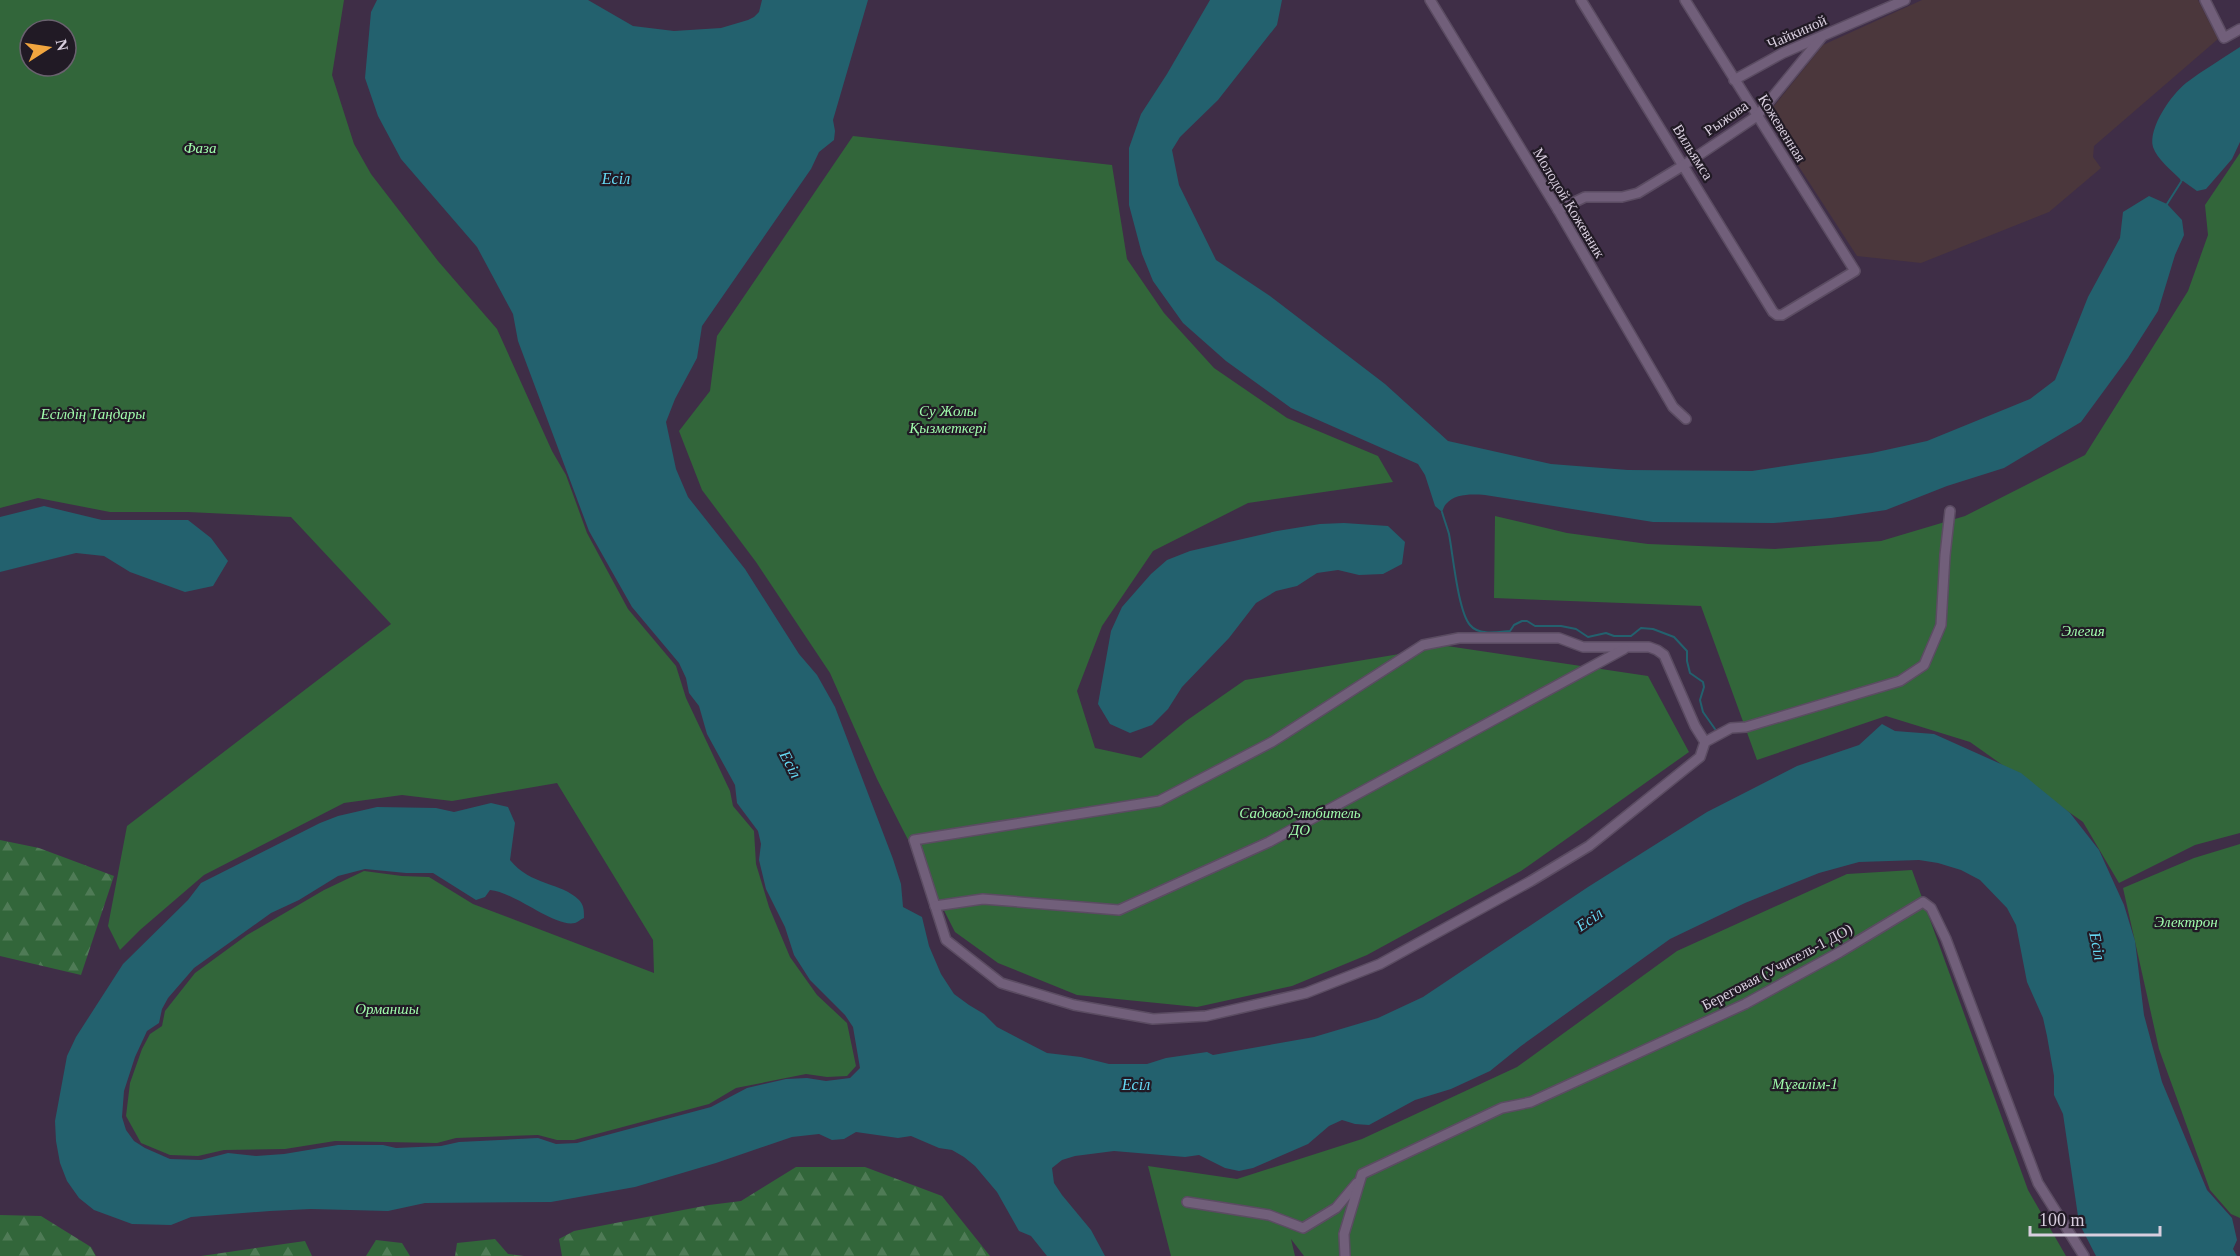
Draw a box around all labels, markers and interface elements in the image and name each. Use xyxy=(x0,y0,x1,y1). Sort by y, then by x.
street label: Чайкиной xyxy=(1765,12,1829,52)
north arrow xyxy=(18,18,78,78)
text: N xyxy=(53,38,72,53)
street label: Кожевенная xyxy=(1755,91,1809,165)
street label: Рыжова xyxy=(1701,97,1751,139)
street label: Вильямса xyxy=(1670,121,1716,183)
park label: Фаза xyxy=(184,140,216,156)
street label: Молодой Кожевник xyxy=(1530,145,1609,261)
water label: Есіл xyxy=(601,170,630,187)
park label: Су Жолы Қызметкері xyxy=(908,403,987,436)
park label: Есілдің Таңдары xyxy=(40,406,145,422)
park label: Элегия xyxy=(2061,623,2105,639)
water label: Есіл xyxy=(776,747,805,781)
park label: Садовод-любитель ДО xyxy=(1239,805,1361,838)
water label: Есіл xyxy=(1572,904,1606,935)
park label: Электрон xyxy=(2154,914,2218,930)
street label: Береговая (Учитель-1 ДО) xyxy=(1699,921,1855,1014)
water label: Есіл xyxy=(2086,930,2109,962)
park label: Орманшы xyxy=(355,1001,419,1017)
water label: Есіл xyxy=(1121,1076,1150,1093)
park label: Мұғалім-1 xyxy=(1771,1076,1838,1092)
scale bar xyxy=(2030,1199,2160,1237)
text: 100 m xyxy=(2039,1210,2085,1230)

